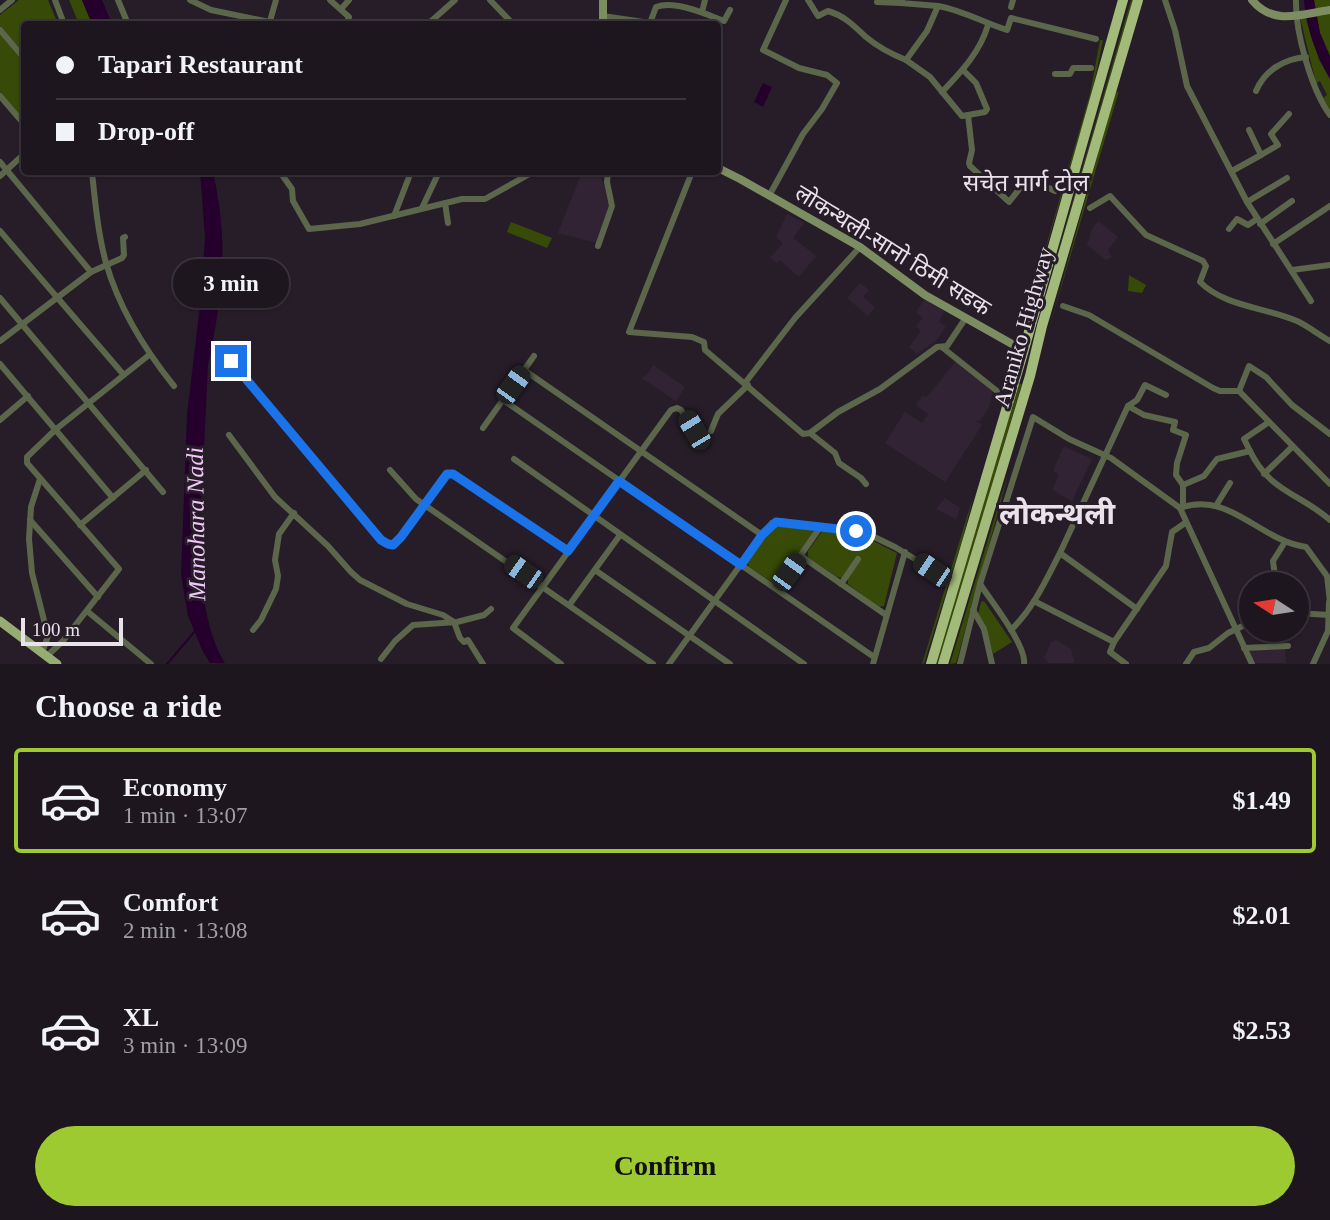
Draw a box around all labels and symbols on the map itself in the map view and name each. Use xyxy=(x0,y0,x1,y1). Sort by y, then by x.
district label: सचेत मार्ग टोल xyxy=(963,169,1090,196)
street label: लोकन्थली-सानो ठिमी सडक xyxy=(790,180,996,321)
street label: Araniko Highway xyxy=(989,244,1058,410)
callout: 3 min xyxy=(173,260,289,308)
route end xyxy=(215,345,247,377)
car xyxy=(493,362,534,408)
car xyxy=(675,407,714,453)
water label: Manohara Nadi xyxy=(182,447,210,602)
district label: लोकन्थली xyxy=(999,497,1116,530)
route start xyxy=(840,515,872,547)
car xyxy=(769,549,810,595)
car xyxy=(909,550,956,590)
car xyxy=(500,551,547,593)
north arrow xyxy=(1239,572,1309,642)
scale bar xyxy=(21,614,122,646)

